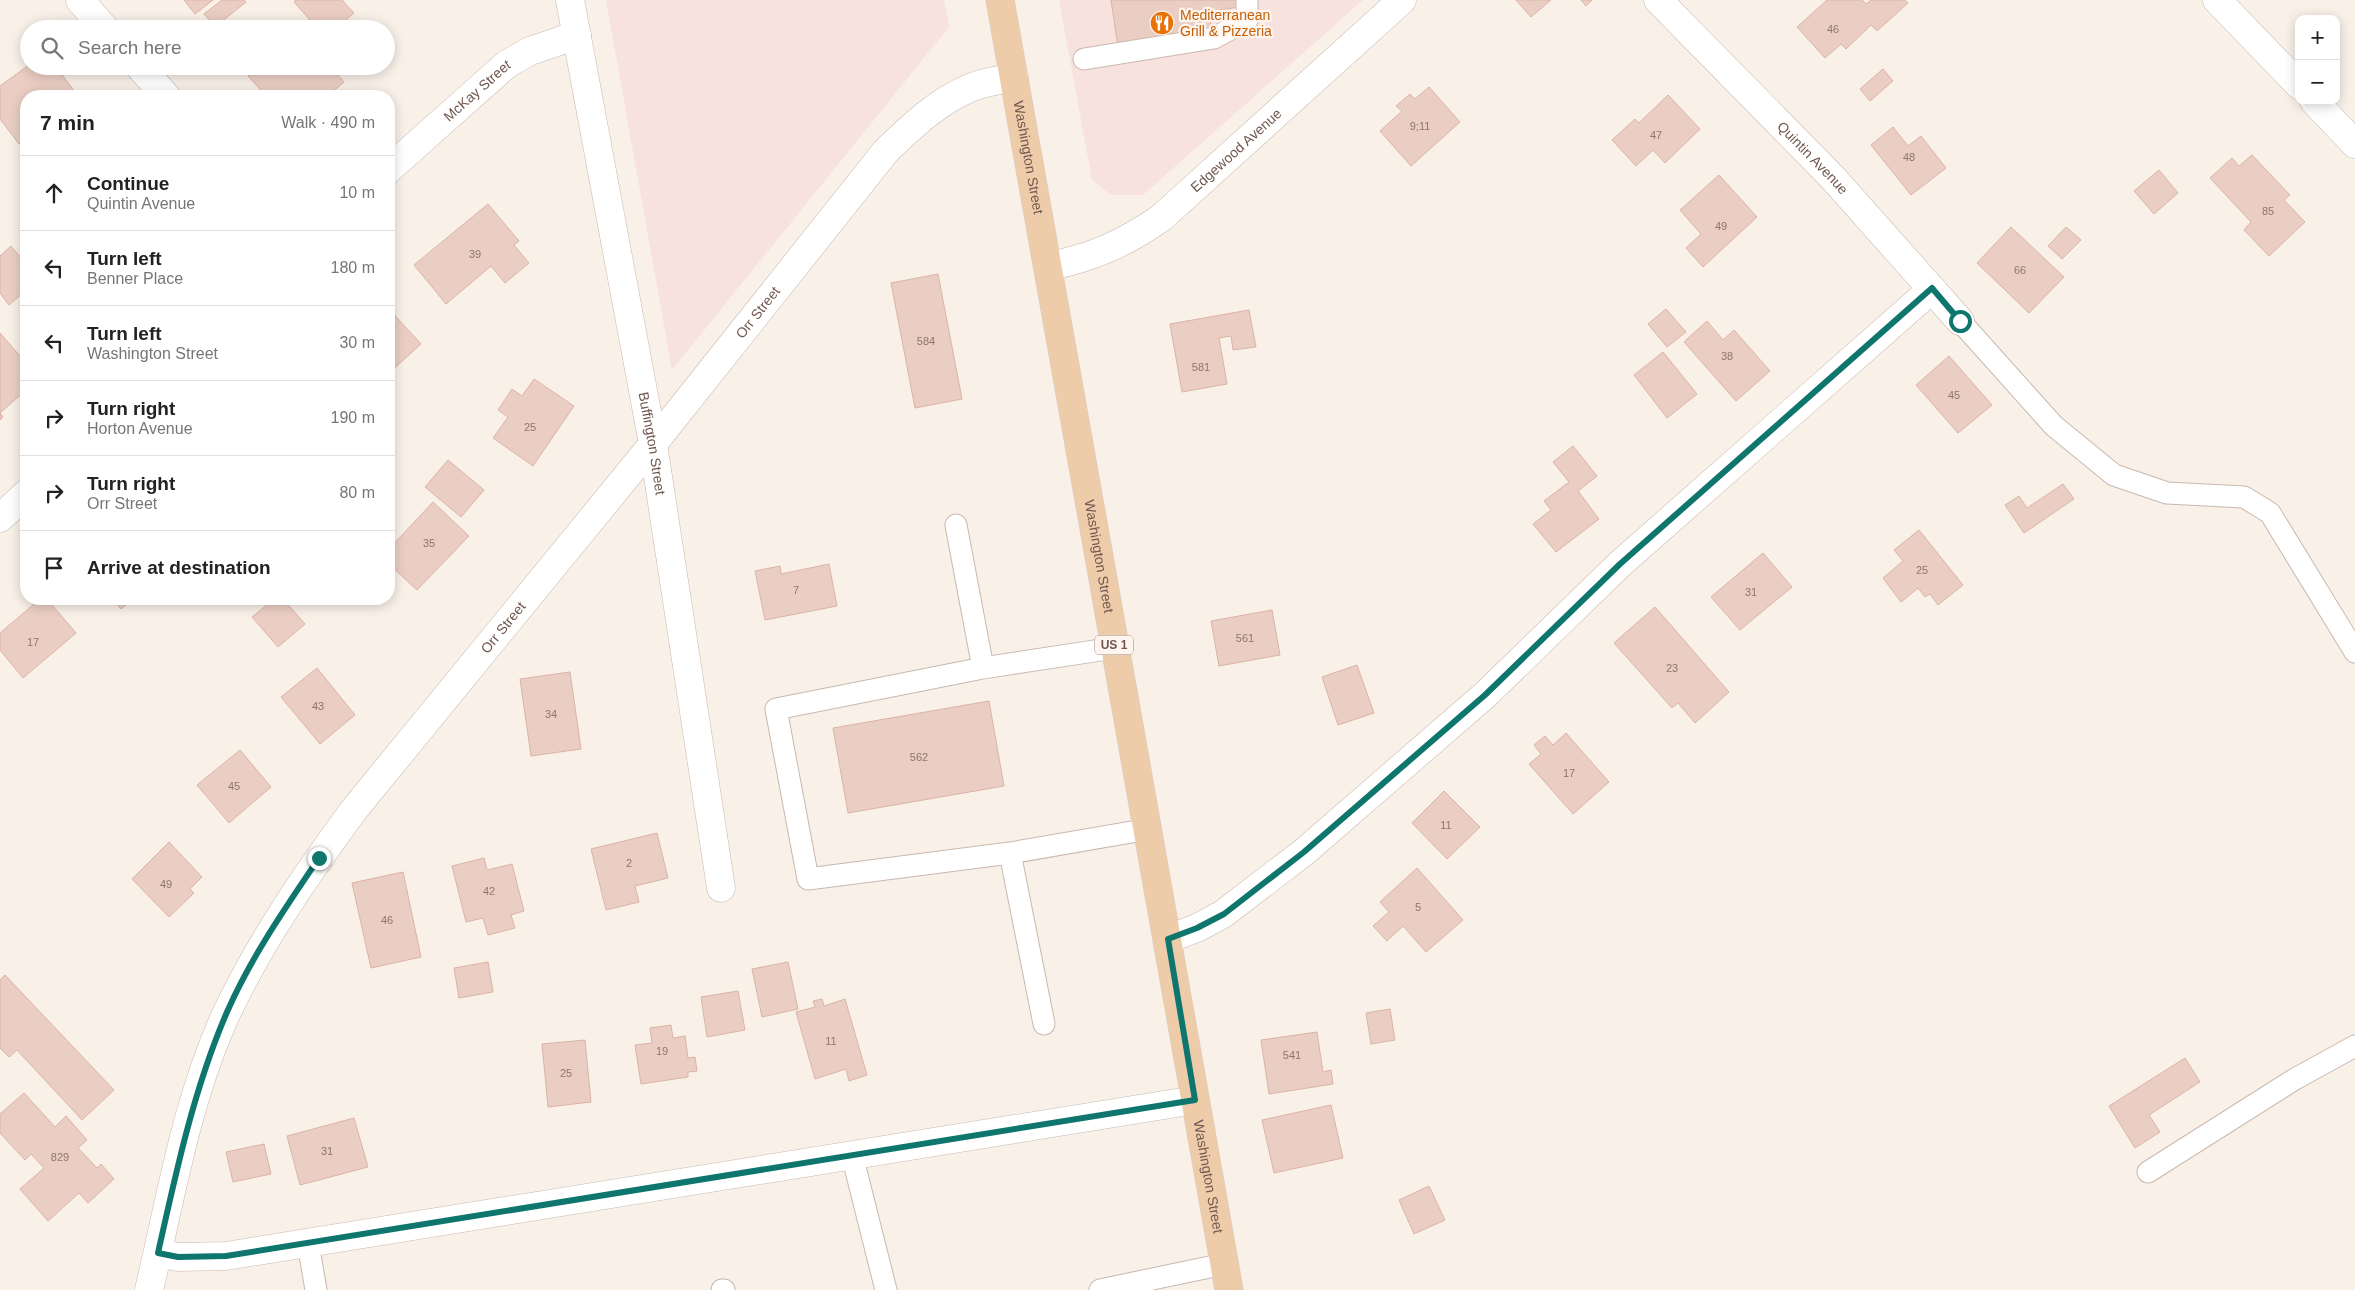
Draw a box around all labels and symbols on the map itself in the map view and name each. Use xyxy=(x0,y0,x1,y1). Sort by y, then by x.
place label: Mediterranean Grill & Pizzeria xyxy=(1180,7,1272,39)
restaurant icon: Mediterranean Grill & Pizzeria xyxy=(1149,10,1175,36)
house number: 46 xyxy=(1827,23,1839,35)
street label: McKay Street xyxy=(440,56,513,124)
street label: Washington Street xyxy=(1011,100,1047,215)
street label: Edgewood Avenue xyxy=(1187,105,1285,195)
street label: Quintin Avenue xyxy=(1774,118,1852,198)
house number: 9;11 xyxy=(1410,120,1430,132)
house number: 47 xyxy=(1650,129,1662,141)
house number: 48 xyxy=(1903,151,1915,163)
house number: 85 xyxy=(2262,205,2274,217)
house number: 49 xyxy=(1715,220,1727,232)
house number: 39 xyxy=(469,248,481,260)
house number: 66 xyxy=(2014,264,2026,276)
street label: Orr Street xyxy=(732,283,783,341)
route start xyxy=(1949,310,1972,333)
house number: 584 xyxy=(917,335,935,347)
house number: 38 xyxy=(1721,350,1733,362)
house number: 581 xyxy=(1192,361,1210,373)
house number: 45 xyxy=(1948,389,1960,401)
street label: Buffington Street xyxy=(635,391,669,496)
house number: 25 xyxy=(524,421,536,433)
street label: Washington Street xyxy=(1082,498,1117,614)
house number: 35 xyxy=(423,537,435,549)
house number: 25 xyxy=(1916,564,1928,576)
house number: 7 xyxy=(793,584,799,596)
house number: 31 xyxy=(1745,586,1757,598)
street label: Orr Street xyxy=(477,598,529,656)
house number: 561 xyxy=(1236,632,1254,644)
house number: 17 xyxy=(27,636,39,648)
road number: US 1 xyxy=(1095,636,1133,654)
house number: 23 xyxy=(1666,662,1678,674)
house number: 43 xyxy=(312,700,324,712)
house number: 34 xyxy=(545,708,557,720)
house number: 562 xyxy=(910,751,928,763)
house number: 17 xyxy=(1563,767,1575,779)
house number: 45 xyxy=(228,780,240,792)
house number: 11 xyxy=(1440,819,1452,831)
route end xyxy=(308,847,331,870)
house number: 2 xyxy=(626,857,632,869)
house number: 49 xyxy=(160,878,172,890)
house number: 42 xyxy=(483,885,495,897)
house number: 5 xyxy=(1415,901,1421,913)
house number: 46 xyxy=(381,914,393,926)
house number: 11 xyxy=(825,1035,837,1047)
house number: 19 xyxy=(656,1045,668,1057)
house number: 541 xyxy=(1283,1049,1301,1061)
house number: 25 xyxy=(560,1067,572,1079)
street label: Washington Street xyxy=(1191,1119,1227,1235)
house number: 31 xyxy=(321,1145,333,1157)
house number: 829 xyxy=(51,1151,69,1163)

